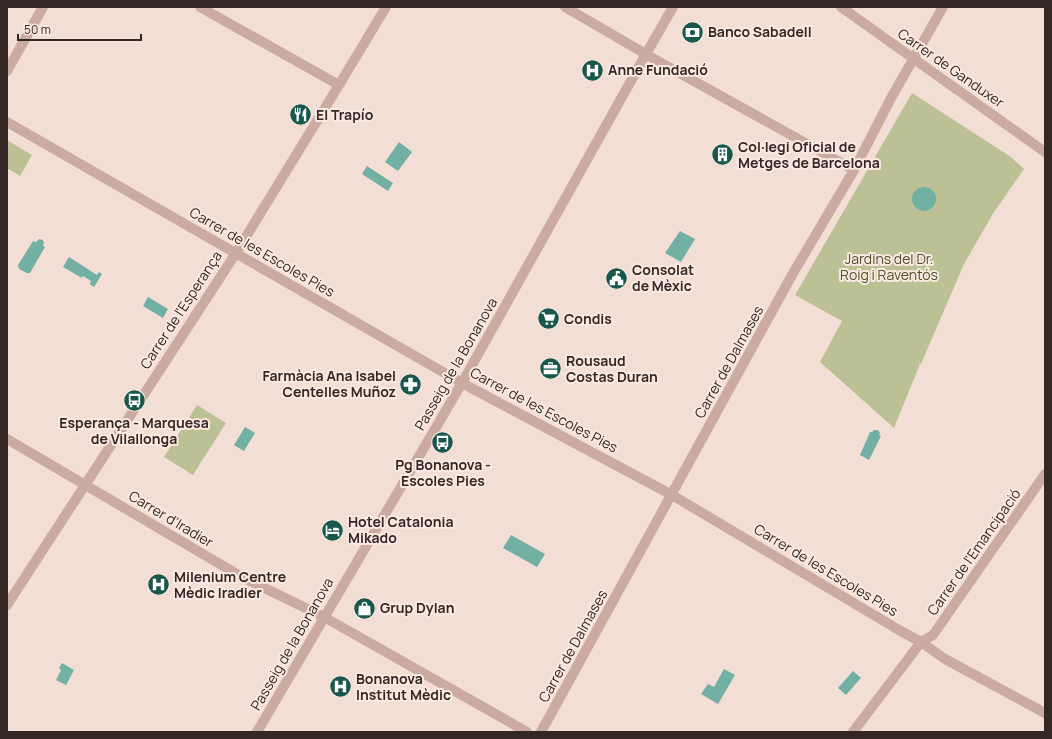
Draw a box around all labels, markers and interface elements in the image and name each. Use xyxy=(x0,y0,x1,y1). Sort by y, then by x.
scale bar xyxy=(18,16,141,42)
bank icon: Banco Sabadell xyxy=(679,19,705,45)
text: 50 m xyxy=(24,21,51,38)
place label: Banco Sabadell xyxy=(708,22,812,41)
street label: Carrer de Ganduxer xyxy=(894,24,1008,111)
hospital icon: Anne Fundació xyxy=(580,57,606,83)
place label: Anne Fundació xyxy=(608,60,708,79)
restaurant icon: El Trapío xyxy=(288,102,314,128)
place label: El Trapío xyxy=(316,105,374,124)
place label: Col·legi Oficial de Metges de Barcelona xyxy=(738,137,880,172)
building icon: Col·legi Oficial de Metges de Barcelona xyxy=(710,142,736,168)
street label: Carrer de les Escoles Pies xyxy=(186,202,338,301)
street label: Carrer de l'Esperança xyxy=(135,247,226,372)
park label: Jardins del Dr. Roig i Raventós xyxy=(840,249,938,284)
place label: Consolat de Mèxic xyxy=(632,260,694,295)
public building icon: Consolat de Mèxic xyxy=(603,265,629,291)
street label: Passeig de la Bonanova xyxy=(410,294,501,433)
street label: Carrer de Dalmases xyxy=(690,302,767,421)
supermarket icon: Condis xyxy=(535,306,561,332)
place label: Condis xyxy=(564,309,612,328)
place label: Rousaud Costas Duran xyxy=(566,351,658,386)
office icon: Rousaud Costas Duran xyxy=(538,356,564,382)
street label: Carrer de les Escoles Pies xyxy=(467,363,621,457)
place label: Farmàcia Ana Isabel Centelles Muñoz xyxy=(262,366,396,401)
pharmacy icon: Farmàcia Ana Isabel Centelles Muñoz xyxy=(398,371,424,397)
bus stop icon: Esperança - Marquesa de Vilallonga xyxy=(121,388,147,414)
place label: Esperança - Marquesa de Vilallonga xyxy=(59,413,209,448)
bus stop icon: Pg Bonanova - Escoles Pies xyxy=(430,430,456,456)
place label: Pg Bonanova - Escoles Pies xyxy=(395,455,491,490)
street label: Carrer de l'Emancipació xyxy=(923,485,1025,619)
street label: Carrer d'Iradier xyxy=(125,486,217,551)
place label: Hotel Catalonia Mikado xyxy=(348,512,453,547)
hotel icon: Hotel Catalonia Mikado xyxy=(320,517,346,543)
street label: Carrer de les Escoles Pies xyxy=(751,519,902,620)
place label: Milenium Centre Mèdic Iradier xyxy=(174,567,286,602)
hospital icon: Milenium Centre Mèdic Iradier xyxy=(145,572,171,598)
street label: Passeig de la Bonanova xyxy=(246,574,337,713)
street label: Carrer de Dalmases xyxy=(534,586,611,705)
shop icon: Grup Dylan xyxy=(352,595,378,621)
place label: Grup Dylan xyxy=(380,598,454,617)
place label: Bonanova Institut Mèdic xyxy=(356,669,451,704)
hospital icon: Bonanova Institut Mèdic xyxy=(328,674,354,700)

